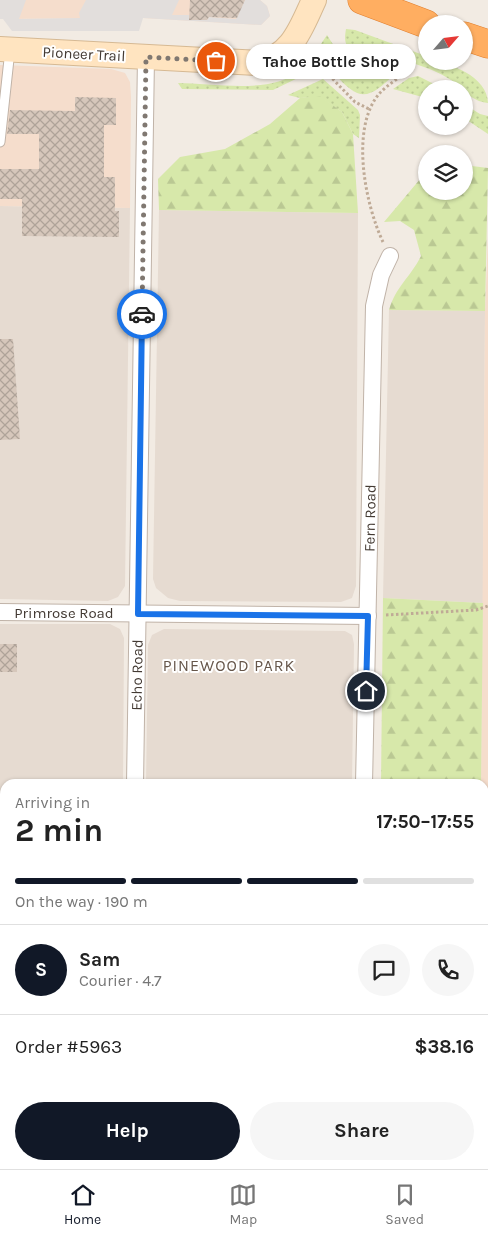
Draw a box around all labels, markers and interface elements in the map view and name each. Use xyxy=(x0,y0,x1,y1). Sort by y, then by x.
north arrow xyxy=(418,15,472,70)
map controls xyxy=(418,15,473,200)
pin xyxy=(195,40,237,82)
street label: Pioneer Trail xyxy=(42,43,126,65)
callout: Tahoe Bottle Shop xyxy=(246,44,416,78)
icon: bag xyxy=(202,47,230,75)
text: Tahoe Bottle Shop xyxy=(263,52,399,71)
button: locate xyxy=(418,80,473,135)
button: layers xyxy=(418,145,473,200)
courier xyxy=(117,289,167,339)
icon: car xyxy=(128,300,156,328)
street label: Fern Road xyxy=(360,484,380,552)
street label: Primrose Road xyxy=(14,604,114,622)
street label: Echo Road xyxy=(127,639,147,711)
district label: PINEWOOD PARK xyxy=(163,656,295,675)
pin xyxy=(345,670,387,712)
icon: home xyxy=(352,677,380,705)
text: Arriving in xyxy=(15,793,90,812)
text: 17:50–17:55 xyxy=(376,811,474,833)
text: 2 min xyxy=(15,812,103,849)
text: On the way · 190 m xyxy=(15,892,148,911)
button: chat xyxy=(358,944,410,996)
button: phone xyxy=(422,944,474,996)
text: Sam xyxy=(79,949,120,971)
text: S xyxy=(35,959,47,981)
text: Courier · 4.7 xyxy=(79,971,162,990)
text: Order #5963 xyxy=(15,1036,122,1058)
text: $38.16 xyxy=(414,1036,474,1058)
button: Help xyxy=(15,1102,240,1160)
button: Share xyxy=(250,1102,474,1160)
tab: Home xyxy=(64,1181,101,1228)
tab: Map xyxy=(229,1181,257,1228)
tab: Saved xyxy=(385,1181,424,1228)

